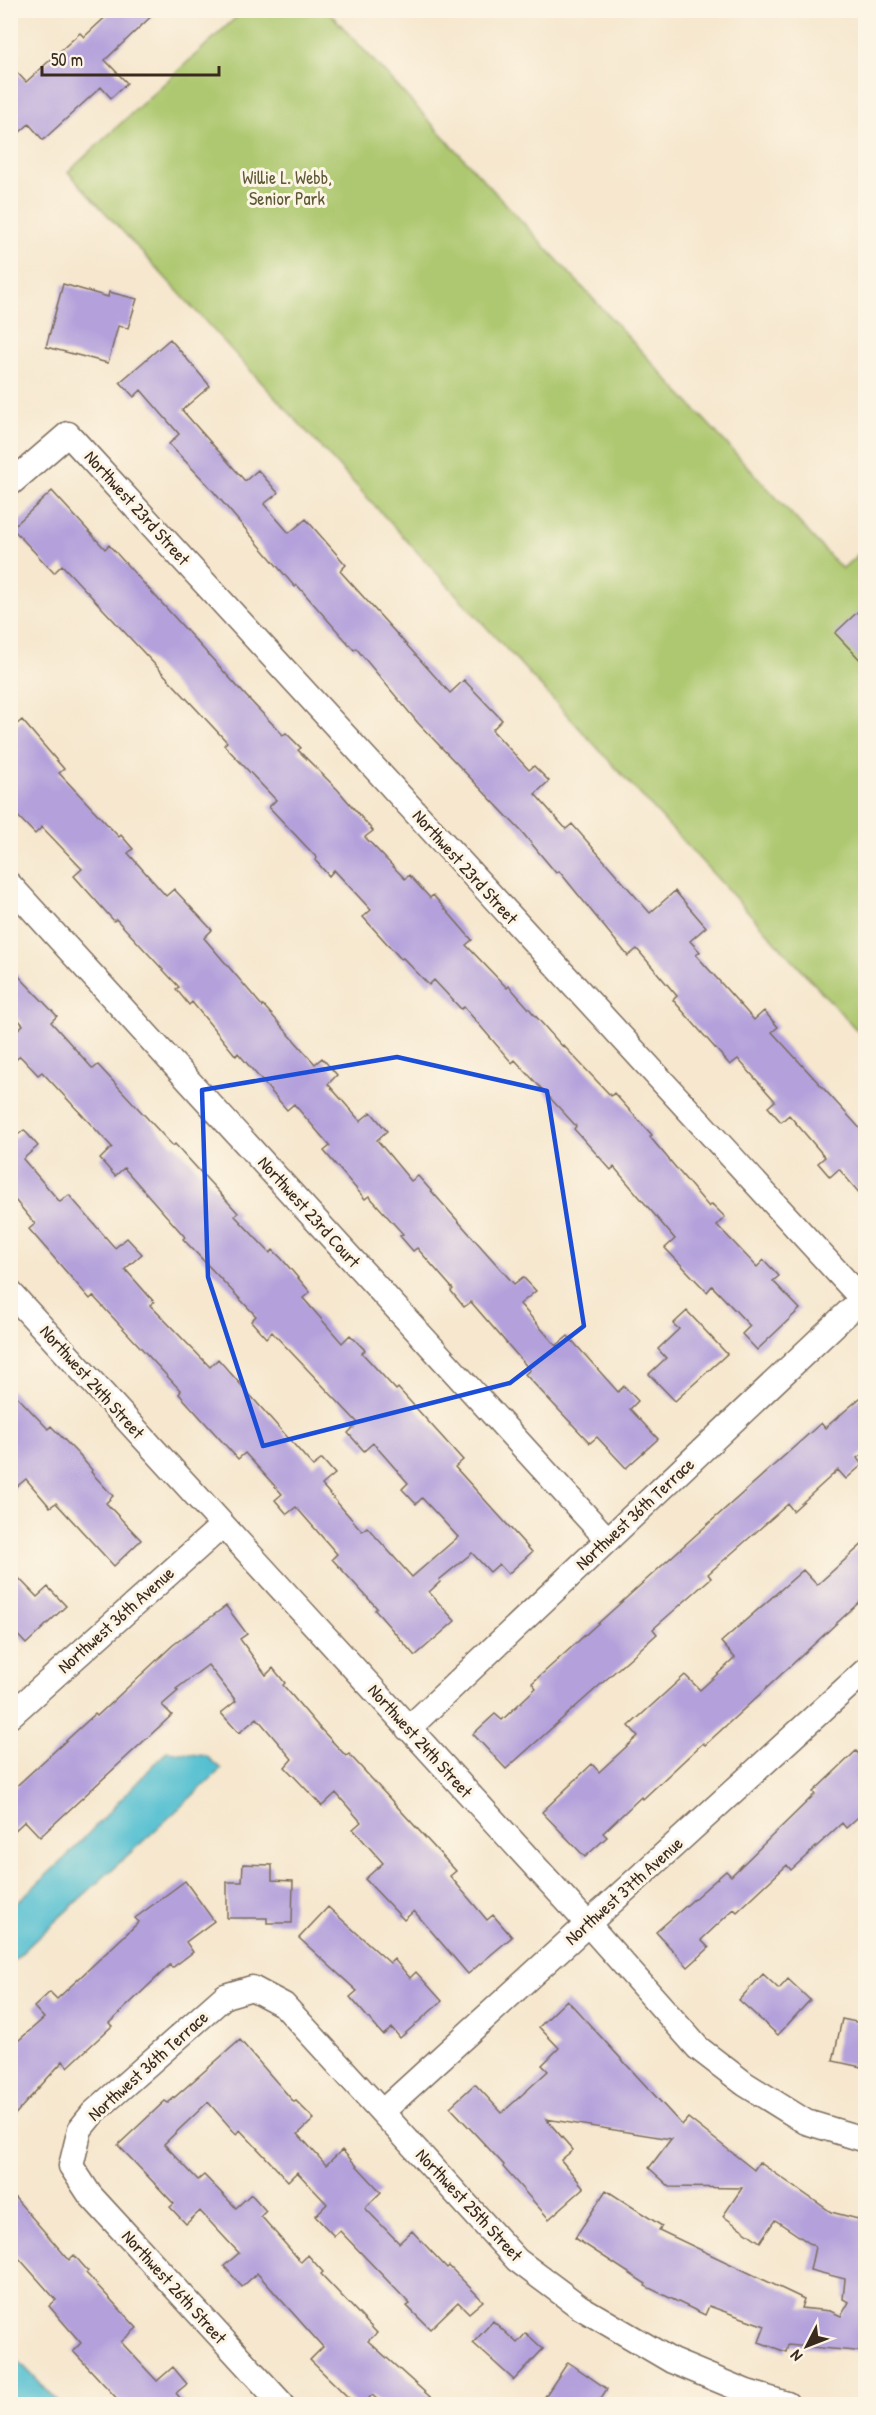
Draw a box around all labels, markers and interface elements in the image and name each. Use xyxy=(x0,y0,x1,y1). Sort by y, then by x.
scale bar xyxy=(42,39,219,77)
text: 50 m xyxy=(51,47,83,72)
park label: Willie L. Webb, Senior Park xyxy=(242,165,332,211)
street label: Northwest 23rd Street xyxy=(79,445,196,571)
street label: Northwest 23rd Street xyxy=(407,804,524,930)
street label: Northwest 23rd Court xyxy=(252,1150,367,1273)
street label: Northwest 24th Street xyxy=(34,1319,151,1445)
street label: Northwest 36th Terrace xyxy=(570,1452,700,1575)
street label: Northwest 36th Avenue xyxy=(52,1560,179,1679)
street label: Northwest 24th Street xyxy=(362,1678,479,1804)
street label: Northwest 37th Avenue xyxy=(559,1831,688,1950)
street label: Northwest 36th Terrace xyxy=(82,2005,213,2126)
street label: Northwest 25th Street xyxy=(410,2143,529,2267)
street label: Northwest 26th Street xyxy=(116,2224,233,2350)
north arrow xyxy=(777,2316,837,2376)
text: N xyxy=(785,2345,807,2367)

